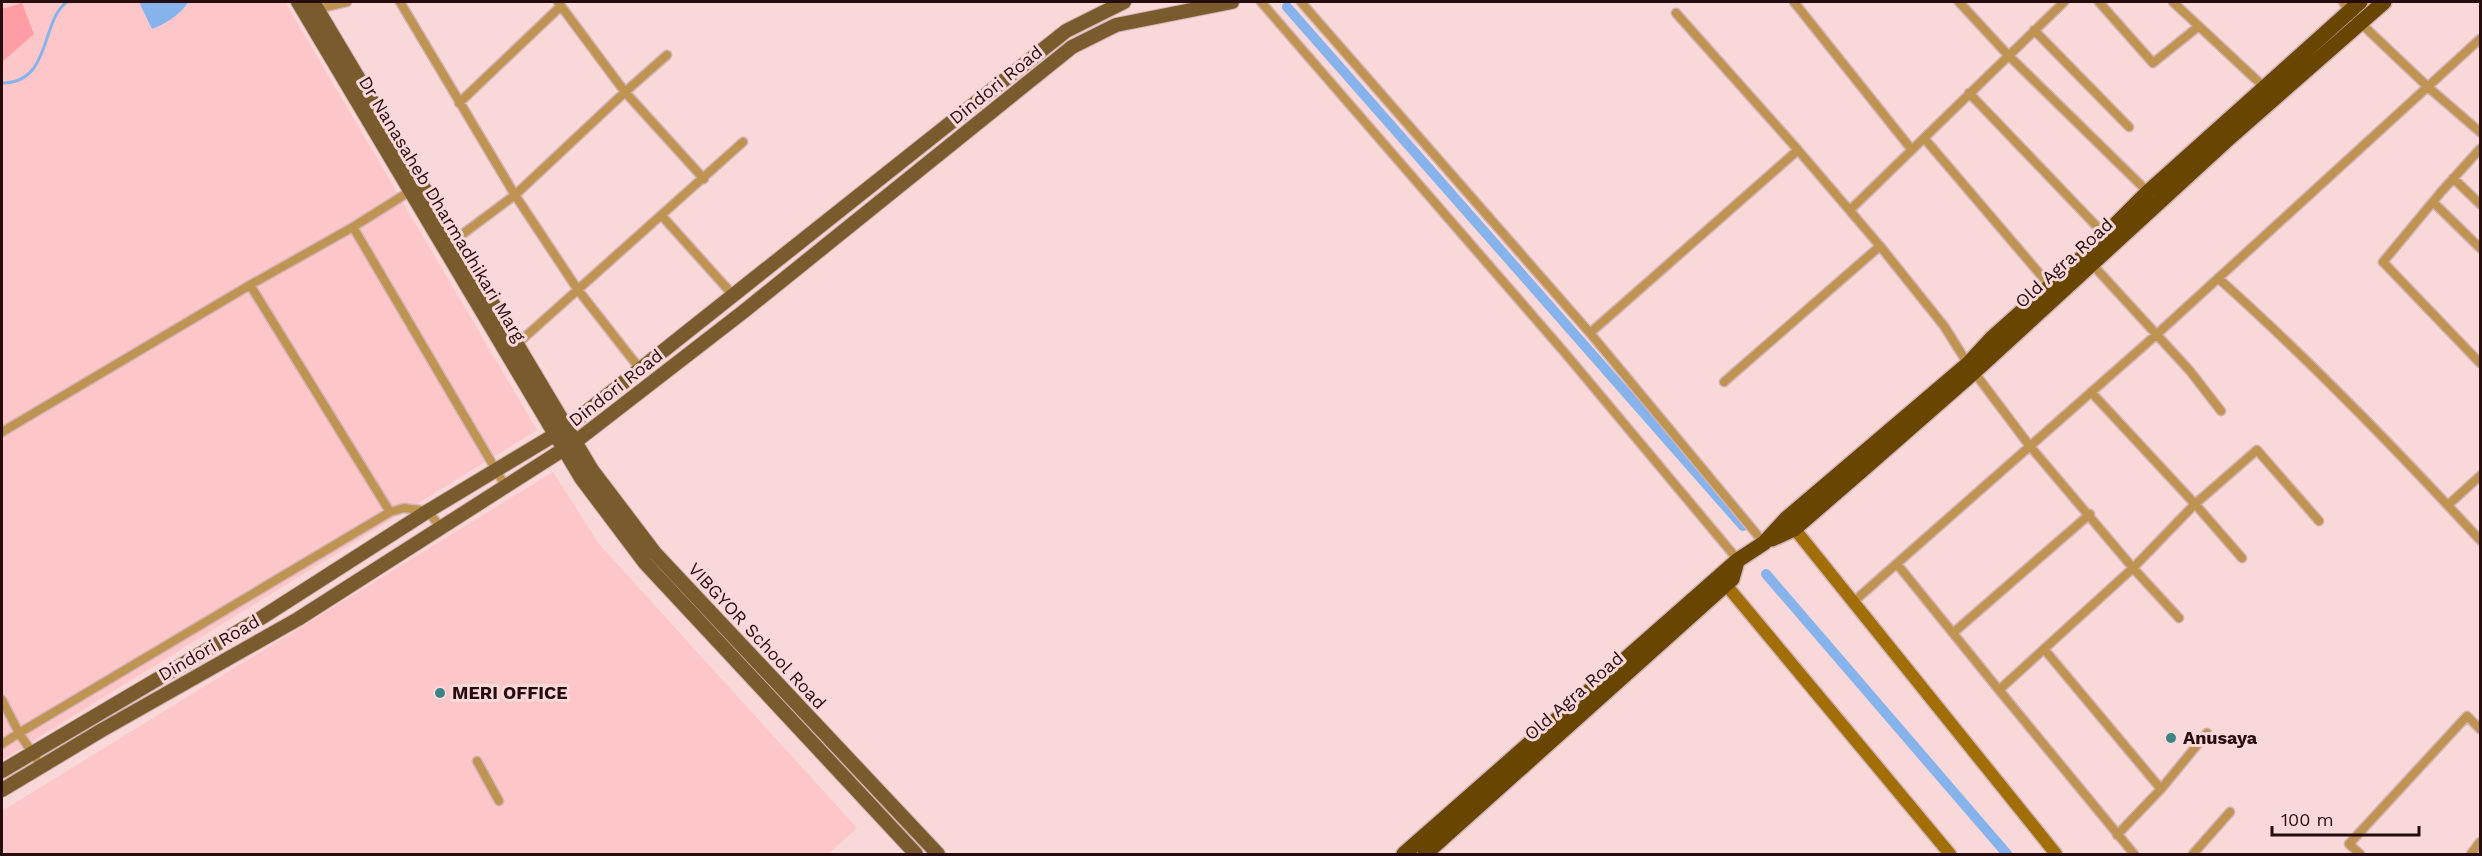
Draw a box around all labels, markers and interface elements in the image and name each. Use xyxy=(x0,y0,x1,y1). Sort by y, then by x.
street label: Dindori Road xyxy=(945,41,1046,128)
street label: Dr Nanasaheb Dharmadhikari Marg xyxy=(355,72,530,346)
street label: Old Agra Road xyxy=(2011,213,2117,312)
street label: Dindori Road xyxy=(565,345,667,431)
street label: VIBGYOR School Road xyxy=(684,558,831,713)
street label: Dindori Road xyxy=(155,610,263,685)
street label: Old Agra Road xyxy=(1520,647,1627,744)
place label: MERI OFFICE xyxy=(452,682,568,703)
marker: MERI OFFICE xyxy=(433,686,447,700)
place label: Anusaya xyxy=(2183,727,2258,748)
marker: Anusaya xyxy=(2164,731,2178,745)
scale bar xyxy=(2272,799,2419,837)
text: 100 m xyxy=(2281,809,2334,830)

